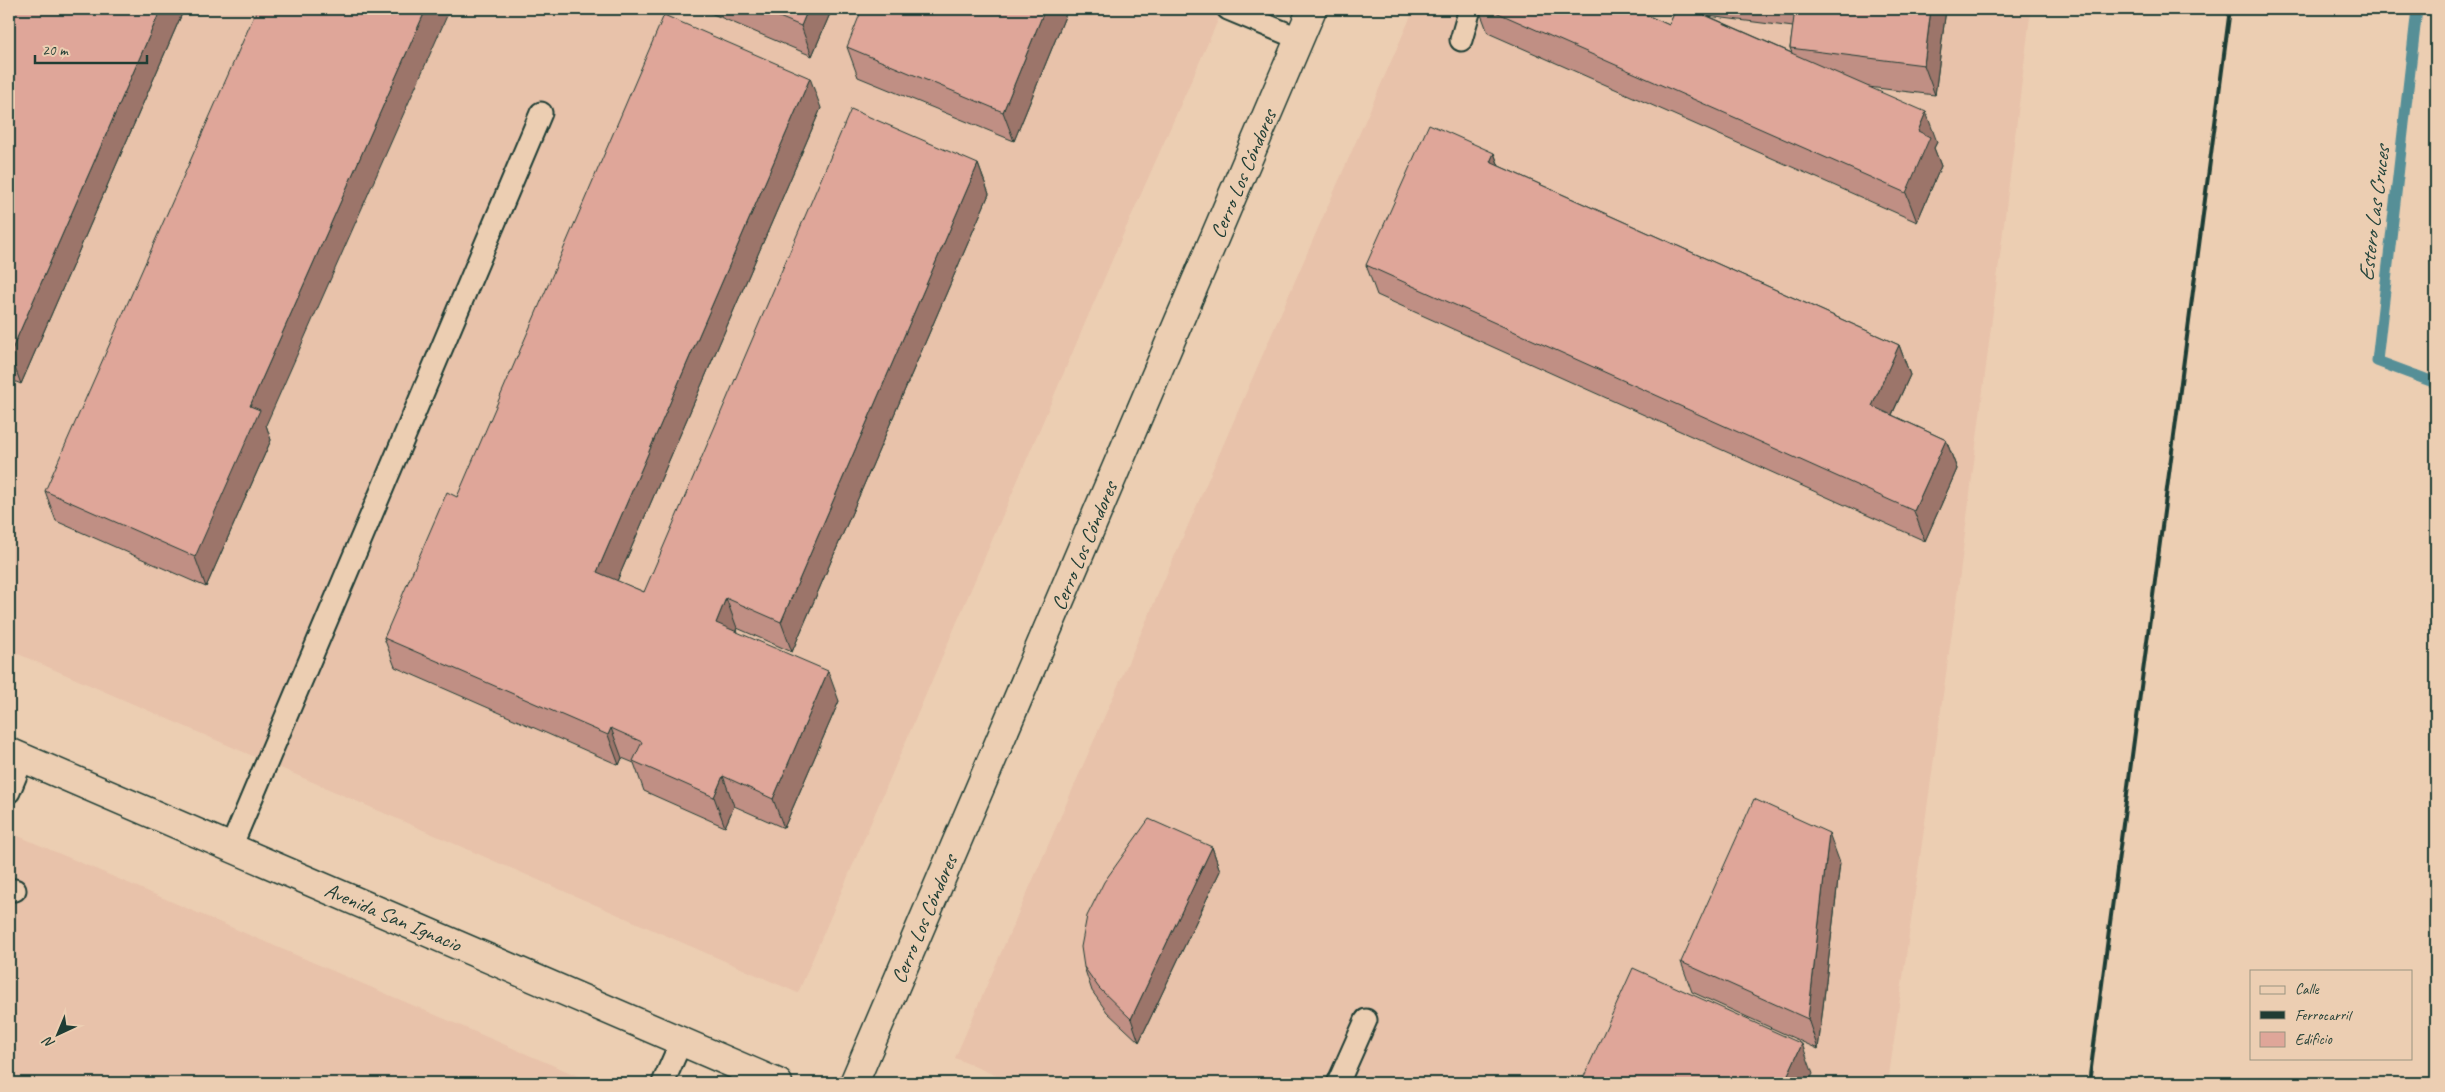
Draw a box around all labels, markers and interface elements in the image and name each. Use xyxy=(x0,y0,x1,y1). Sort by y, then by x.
scale bar xyxy=(35,32,148,64)
text: 20 m xyxy=(42,41,69,60)
street label: Cerro Los Cóndores xyxy=(1204,104,1282,242)
water label: Estero Las Cruces xyxy=(2352,141,2397,283)
street label: Cerro Los Cóndores xyxy=(1045,476,1123,614)
street label: Cerro Los Cóndores xyxy=(885,849,963,987)
street label: Avenida San Ignacio xyxy=(321,877,467,958)
legend xyxy=(2250,970,2412,1060)
text: Calle xyxy=(2295,980,2320,999)
text: Ferrocarril xyxy=(2295,1006,2353,1025)
north arrow xyxy=(32,1010,82,1060)
text: Edificio xyxy=(2295,1030,2333,1049)
text: N xyxy=(39,1032,58,1052)

